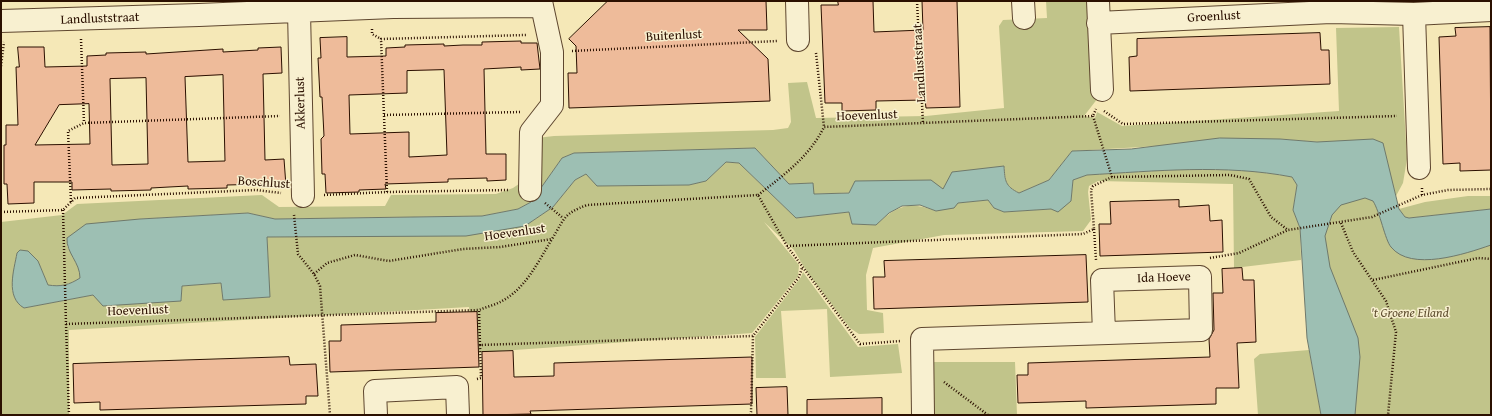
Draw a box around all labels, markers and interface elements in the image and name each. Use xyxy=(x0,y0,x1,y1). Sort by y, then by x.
street label: Groenlust xyxy=(1187,8,1241,26)
street label: Landluststraat xyxy=(60,10,140,28)
street label: Landluststraat xyxy=(910,23,930,103)
street label: Buitenlust xyxy=(645,27,703,45)
street label: Akkerlust xyxy=(293,77,309,129)
street label: Hoevenlust xyxy=(836,107,898,125)
street label: Boschlust xyxy=(237,173,291,193)
street label: Hoevenlust xyxy=(484,221,546,245)
street label: Ida Hoeve xyxy=(1137,269,1191,287)
street label: Hoevenlust xyxy=(107,302,169,320)
park label: 't Groene Eiland xyxy=(1371,306,1449,322)

